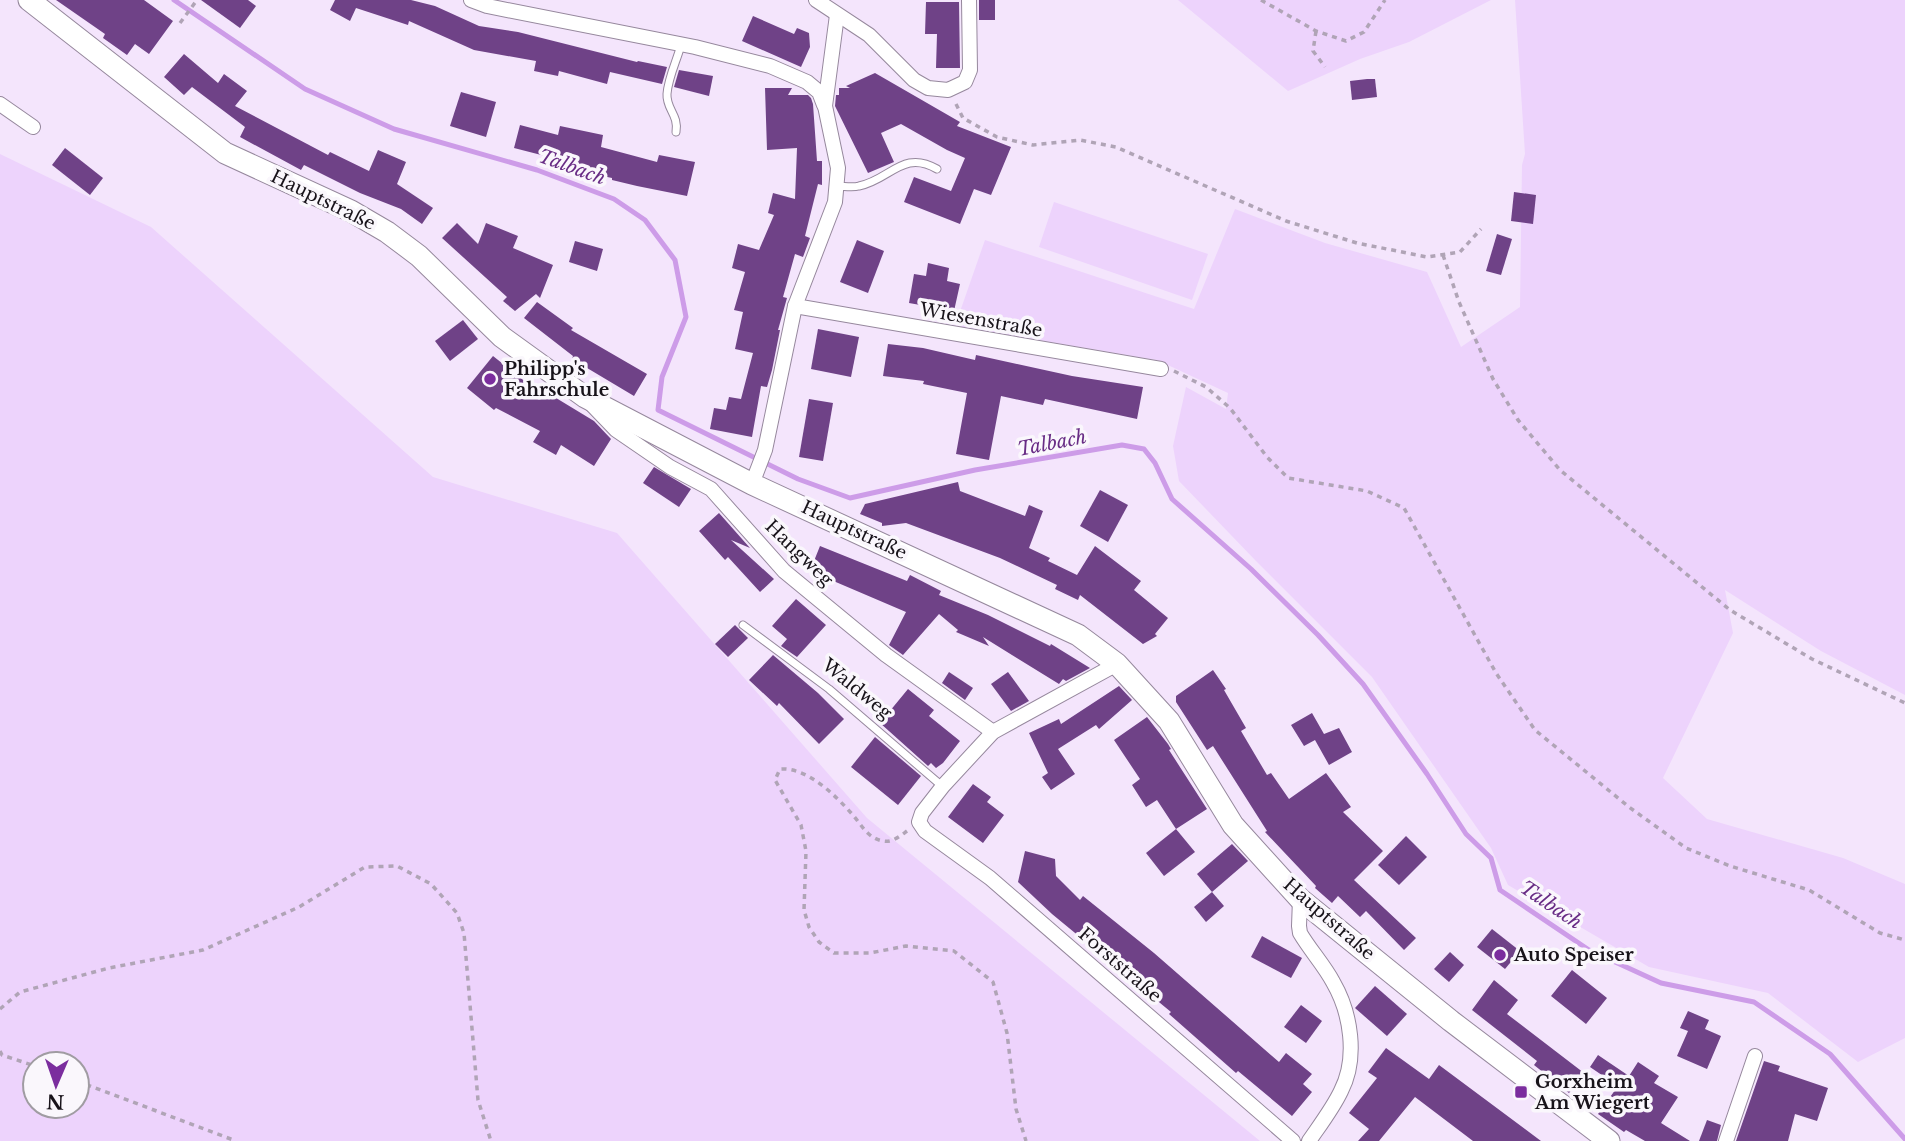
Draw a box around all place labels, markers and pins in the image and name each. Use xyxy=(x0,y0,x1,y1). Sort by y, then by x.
place label: Philipp's Fahrschule xyxy=(504,358,609,401)
marker: Philipp's Fahrschule xyxy=(482,371,498,387)
place label: Auto Speiser xyxy=(1513,944,1634,966)
marker: Auto Speiser xyxy=(1492,947,1508,963)
place label: Gorxheim Am Wiegert xyxy=(1534,1071,1650,1114)
marker: Gorxheim Am Wiegert xyxy=(1513,1084,1529,1100)

